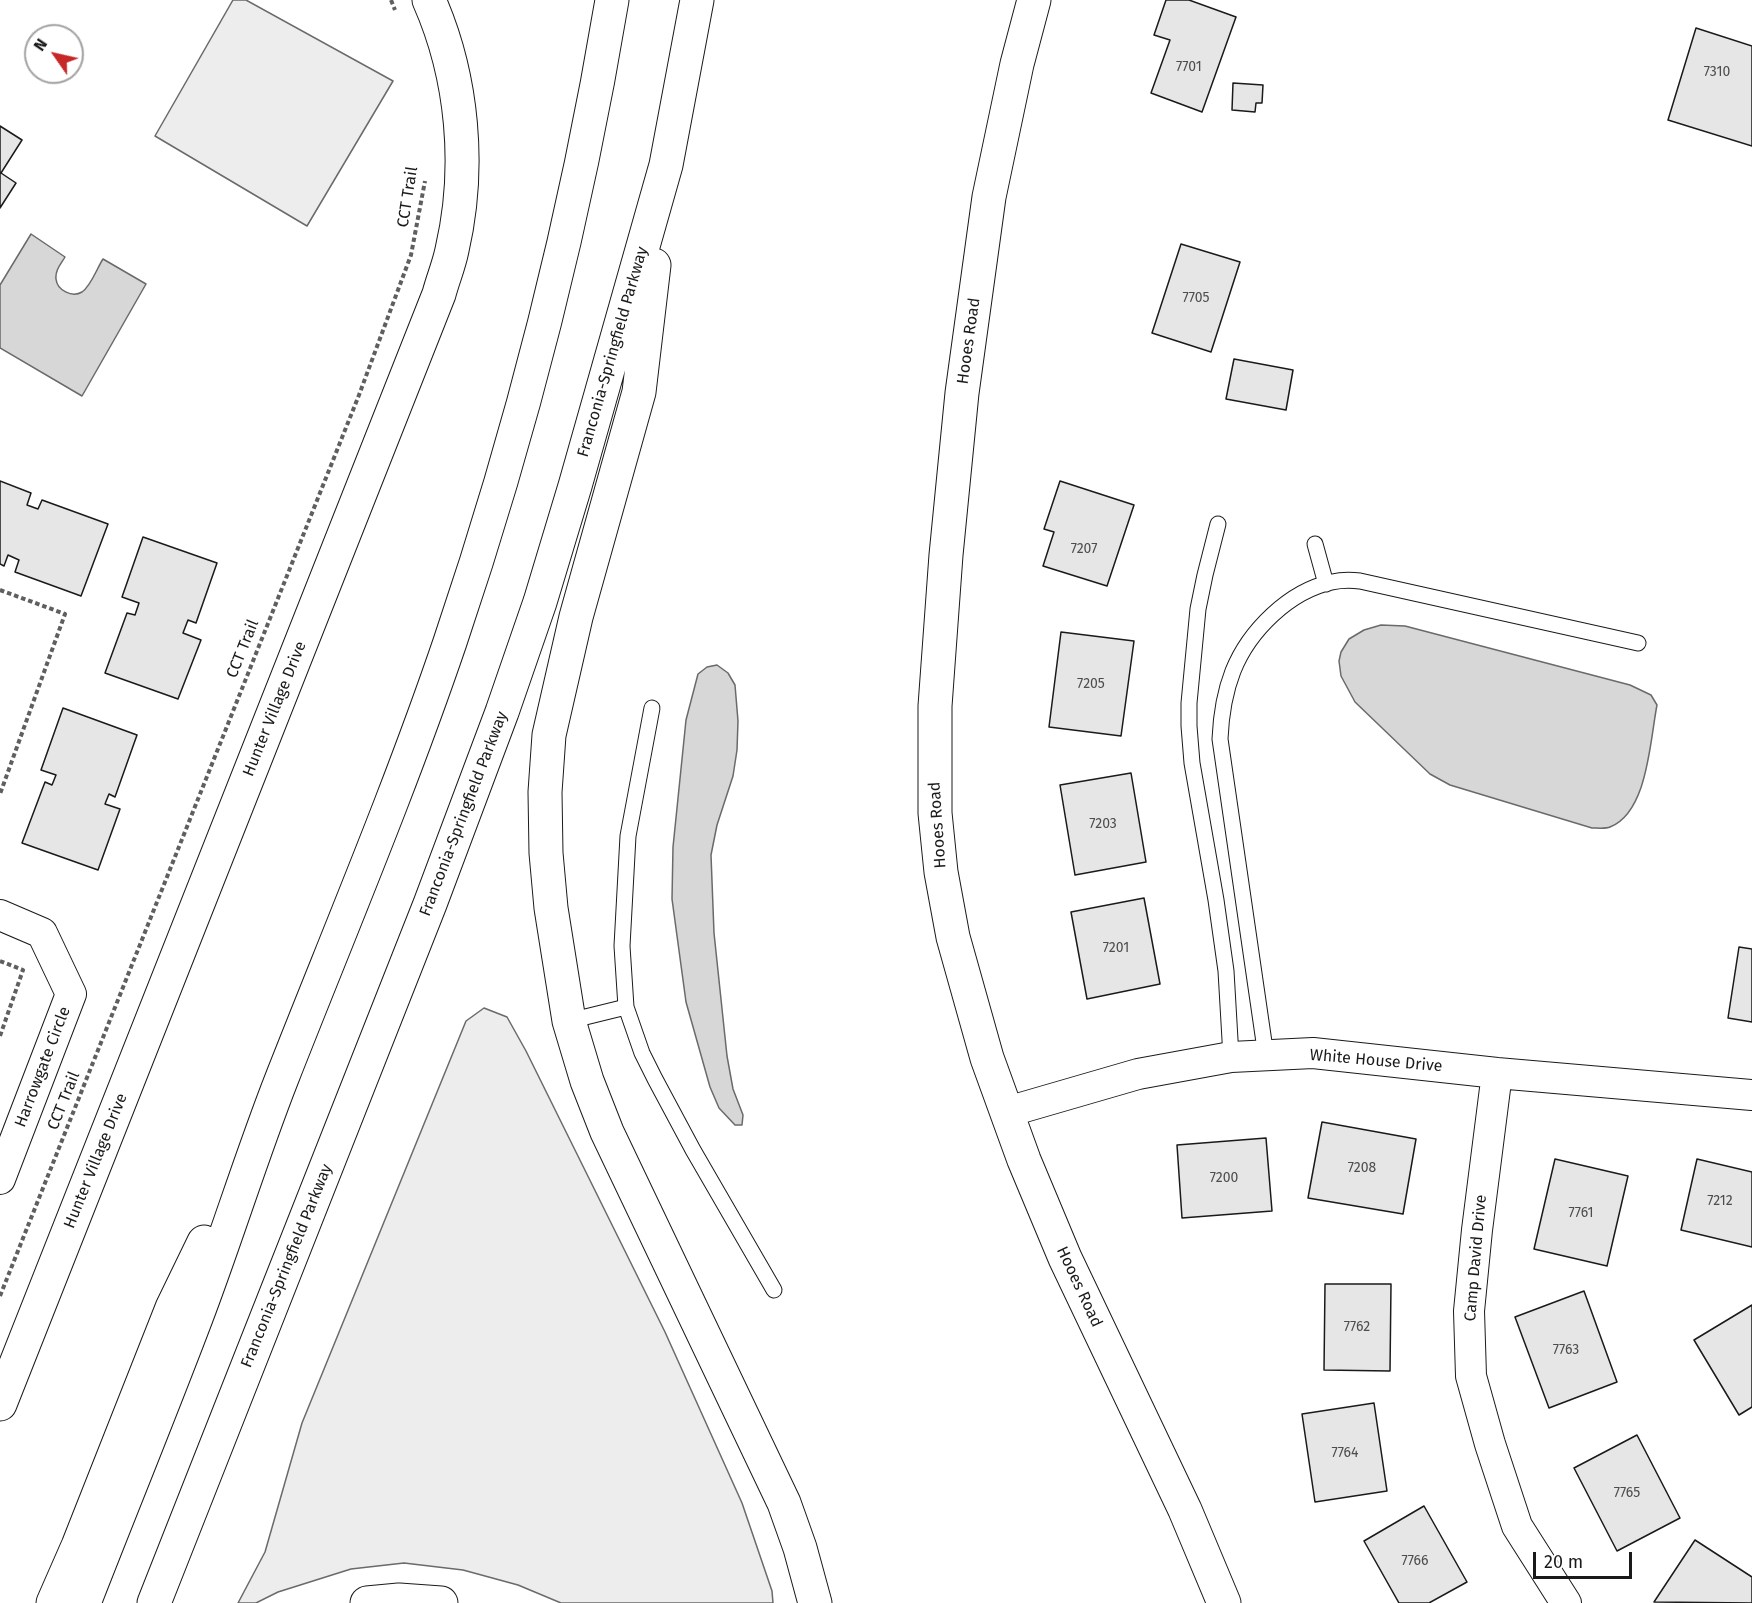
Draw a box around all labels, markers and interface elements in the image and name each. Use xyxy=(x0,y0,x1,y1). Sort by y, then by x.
north arrow xyxy=(24,24,84,84)
text: N xyxy=(29,35,51,54)
house number: 7701 xyxy=(1176,59,1202,75)
house number: 7310 xyxy=(1704,64,1730,80)
street label: CCT Trail xyxy=(394,165,422,229)
street label: Franconia-Springfield Parkway xyxy=(574,245,652,459)
house number: 7705 xyxy=(1182,290,1210,306)
street label: Hooes Road xyxy=(953,297,985,385)
house number: 7207 xyxy=(1071,541,1097,557)
street label: CCT Trail xyxy=(223,617,263,681)
street label: Hunter Village Drive xyxy=(239,639,311,779)
house number: 7205 xyxy=(1077,676,1105,692)
street label: Franconia-Springfield Parkway xyxy=(416,709,512,919)
street label: Hooes Road xyxy=(925,781,951,869)
house number: 7203 xyxy=(1089,816,1117,832)
house number: 7201 xyxy=(1103,940,1129,956)
street label: Harrowgate Circle xyxy=(11,1004,75,1130)
street label: White House Drive xyxy=(1309,1046,1443,1076)
street label: CCT Trail xyxy=(44,1069,84,1133)
street label: Hunter Village Drive xyxy=(60,1091,132,1231)
house number: 7208 xyxy=(1348,1160,1376,1176)
street label: Franconia-Springfield Parkway xyxy=(237,1161,337,1371)
house number: 7200 xyxy=(1210,1170,1238,1186)
house number: 7212 xyxy=(1707,1193,1733,1209)
street label: Camp David Drive xyxy=(1461,1194,1491,1322)
house number: 7761 xyxy=(1569,1205,1593,1221)
street label: Hooes Road xyxy=(1052,1244,1106,1330)
house number: 7762 xyxy=(1344,1319,1370,1335)
house number: 7763 xyxy=(1553,1342,1579,1358)
house number: 7764 xyxy=(1331,1445,1359,1461)
house number: 7765 xyxy=(1614,1485,1640,1501)
scale bar xyxy=(1536,1540,1635,1578)
text: 20 m xyxy=(1544,1551,1583,1573)
house number: 7766 xyxy=(1401,1553,1429,1569)

